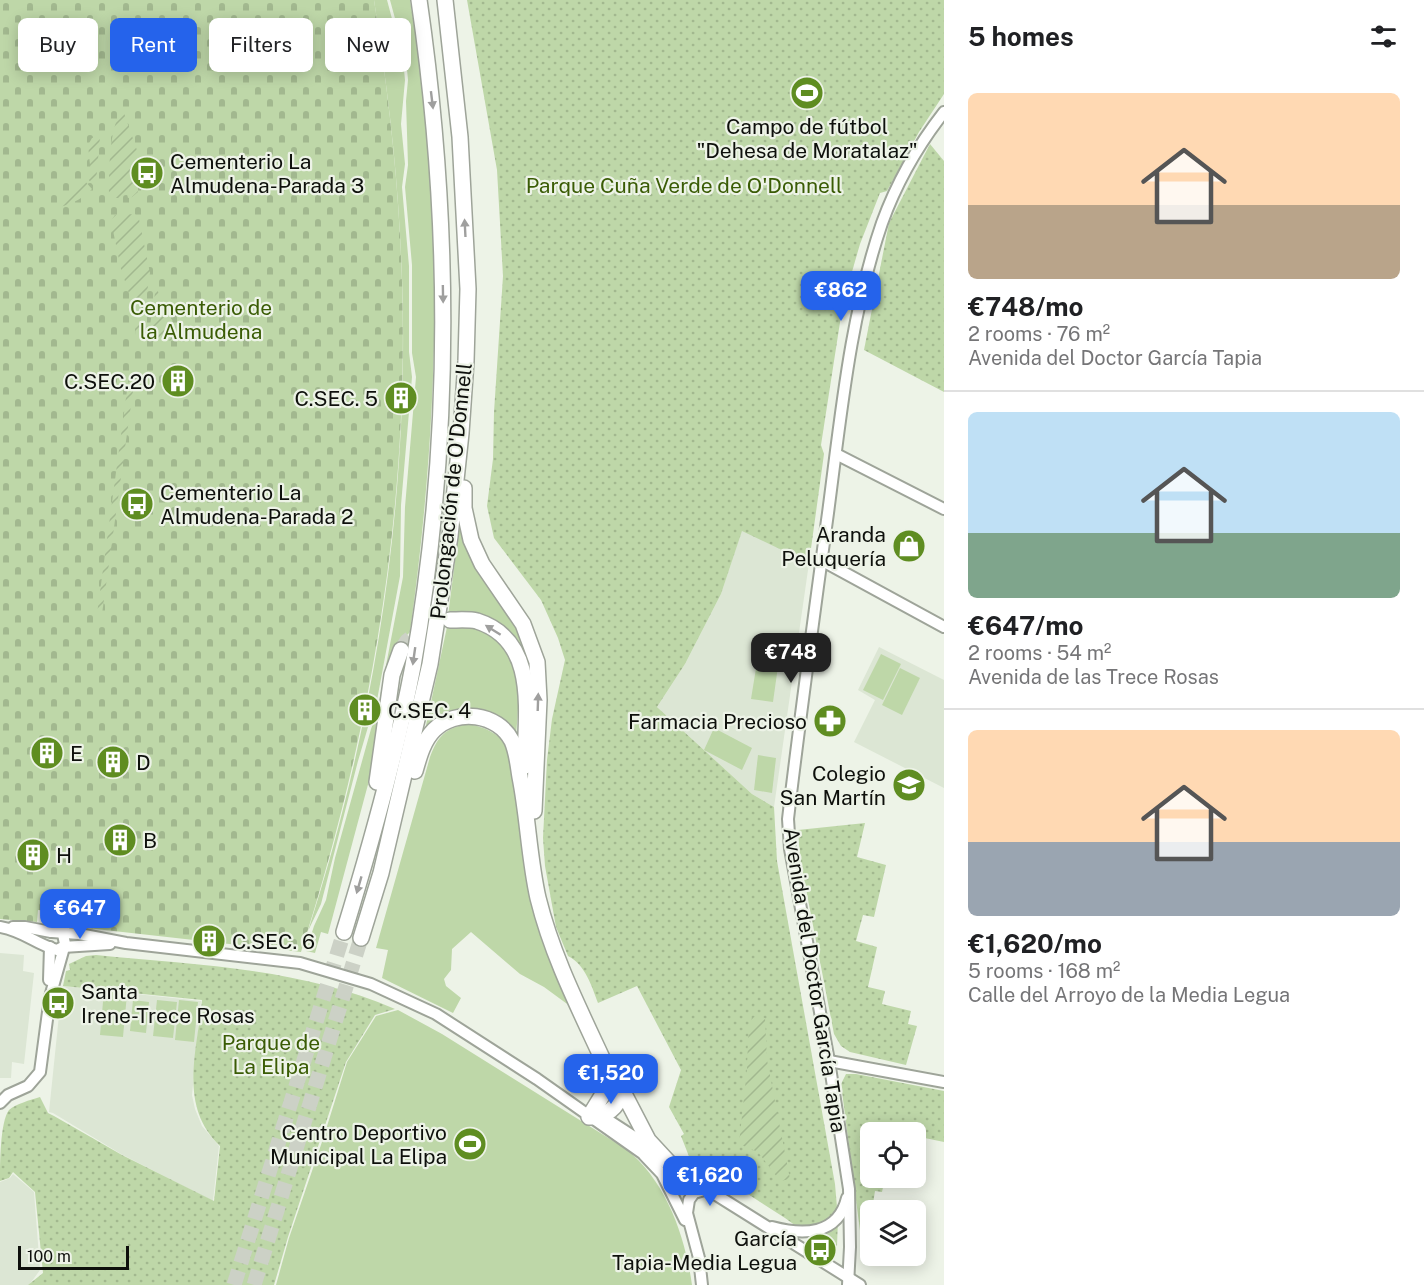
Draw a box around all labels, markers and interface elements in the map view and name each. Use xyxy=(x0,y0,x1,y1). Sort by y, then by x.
chip: Buy xyxy=(18,18,98,72)
chip: Rent xyxy=(110,18,197,72)
chip: Filters xyxy=(209,18,313,72)
chip: New xyxy=(325,18,411,72)
icon: filters xyxy=(1367,20,1400,53)
text: 5 homes xyxy=(968,21,1074,52)
sports icon: Campo de fútbol "Dehesa de Moratalaz" xyxy=(789,75,825,111)
one-way arrow xyxy=(427,90,437,109)
place label: Campo de fútbol "Dehesa de Moratalaz" xyxy=(696,114,918,163)
icon: home xyxy=(1130,132,1238,240)
place label: Cementerio La Almudena-Parada 3 xyxy=(170,149,364,198)
bus stop icon: Cementerio La Almudena-Parada 3 xyxy=(129,155,165,191)
park label: Parque Cuña Verde de O'Donnell xyxy=(526,173,842,198)
one-way arrow xyxy=(460,219,469,238)
pin: €862 xyxy=(805,271,877,322)
text: €862 xyxy=(815,278,867,302)
one-way arrow xyxy=(438,285,448,304)
text: €748/mo xyxy=(968,291,1084,322)
park label: Cementerio de la Almudena xyxy=(130,295,272,344)
text: 2 rooms · 76 m² xyxy=(968,322,1110,346)
text: Avenida del Doctor García Tapia xyxy=(968,346,1262,370)
street label: Prolongación de O'Donnell xyxy=(425,362,477,620)
building icon: C.SEC.20 xyxy=(160,363,196,399)
place label: C.SEC.20 xyxy=(64,369,155,394)
building icon: C.SEC. 5 xyxy=(383,380,419,416)
place label: C.SEC. 5 xyxy=(294,386,378,411)
icon: home xyxy=(1130,451,1238,559)
place label: Cementerio La Almudena-Parada 2 xyxy=(160,480,354,529)
bus stop icon: Cementerio La Almudena-Parada 2 xyxy=(119,486,155,522)
place label: Aranda Peluquería xyxy=(781,522,886,571)
shop icon: Aranda Peluquería xyxy=(891,528,927,564)
text: €647/mo xyxy=(968,610,1084,641)
one-way arrow xyxy=(485,625,501,636)
pin: €748 xyxy=(755,633,827,684)
text: €748 xyxy=(765,640,817,664)
text: 2 rooms · 54 m² xyxy=(968,641,1111,665)
one-way arrow xyxy=(410,646,419,665)
text: Avenida de las Trece Rosas xyxy=(968,665,1219,689)
building icon: C.SEC. 4 xyxy=(347,692,383,728)
one-way arrow xyxy=(534,692,543,711)
place label: C.SEC. 4 xyxy=(388,698,471,723)
pharmacy icon: Farmacia Precioso xyxy=(812,703,848,739)
place label: Farmacia Precioso xyxy=(628,709,807,734)
building icon: E xyxy=(29,735,65,771)
place label: E xyxy=(70,741,83,766)
building icon: D xyxy=(95,744,131,780)
place label: D xyxy=(136,750,151,775)
place label: Colegio San Martín xyxy=(780,761,886,810)
school or university icon: Colegio San Martín xyxy=(891,767,927,803)
icon: home xyxy=(1130,769,1238,877)
building icon: B xyxy=(102,822,138,858)
street label: Avenida del Doctor García Tapia xyxy=(778,826,852,1134)
place label: B xyxy=(143,828,157,853)
building icon: H xyxy=(15,837,51,873)
place label: H xyxy=(56,843,72,868)
one-way arrow xyxy=(353,876,363,894)
pin: €647 xyxy=(44,889,116,940)
text: €647 xyxy=(54,896,106,920)
building icon: C.SEC. 6 xyxy=(191,923,227,959)
text: €1,620/mo xyxy=(968,928,1102,959)
place label: C.SEC. 6 xyxy=(232,929,315,954)
text: 5 rooms · 168 m² xyxy=(968,959,1120,983)
place label: Santa Irene-Trece Rosas xyxy=(81,979,255,1028)
text: Calle del Arroyo de la Media Legua xyxy=(968,983,1290,1007)
bus stop icon: Santa Irene-Trece Rosas xyxy=(40,985,76,1021)
park label: Parque de La Elipa xyxy=(222,1030,320,1079)
pin: €1,520 xyxy=(562,1054,660,1105)
text: €1,520 xyxy=(578,1061,644,1085)
place label: Centro Deportivo Municipal La Elipa xyxy=(270,1120,447,1169)
map controls xyxy=(860,1122,926,1266)
button: locate xyxy=(860,1122,926,1188)
sports icon: Centro Deportivo Municipal La Elipa xyxy=(452,1126,488,1162)
pin: €1,620 xyxy=(661,1156,759,1207)
text: €1,620 xyxy=(677,1163,743,1187)
button: layers xyxy=(860,1200,926,1266)
place label: García Tapia-Media Legua xyxy=(612,1226,797,1275)
bus stop icon: García Tapia-Media Legua xyxy=(802,1232,838,1268)
scale bar xyxy=(18,1243,129,1270)
text: 100 m xyxy=(27,1247,71,1266)

